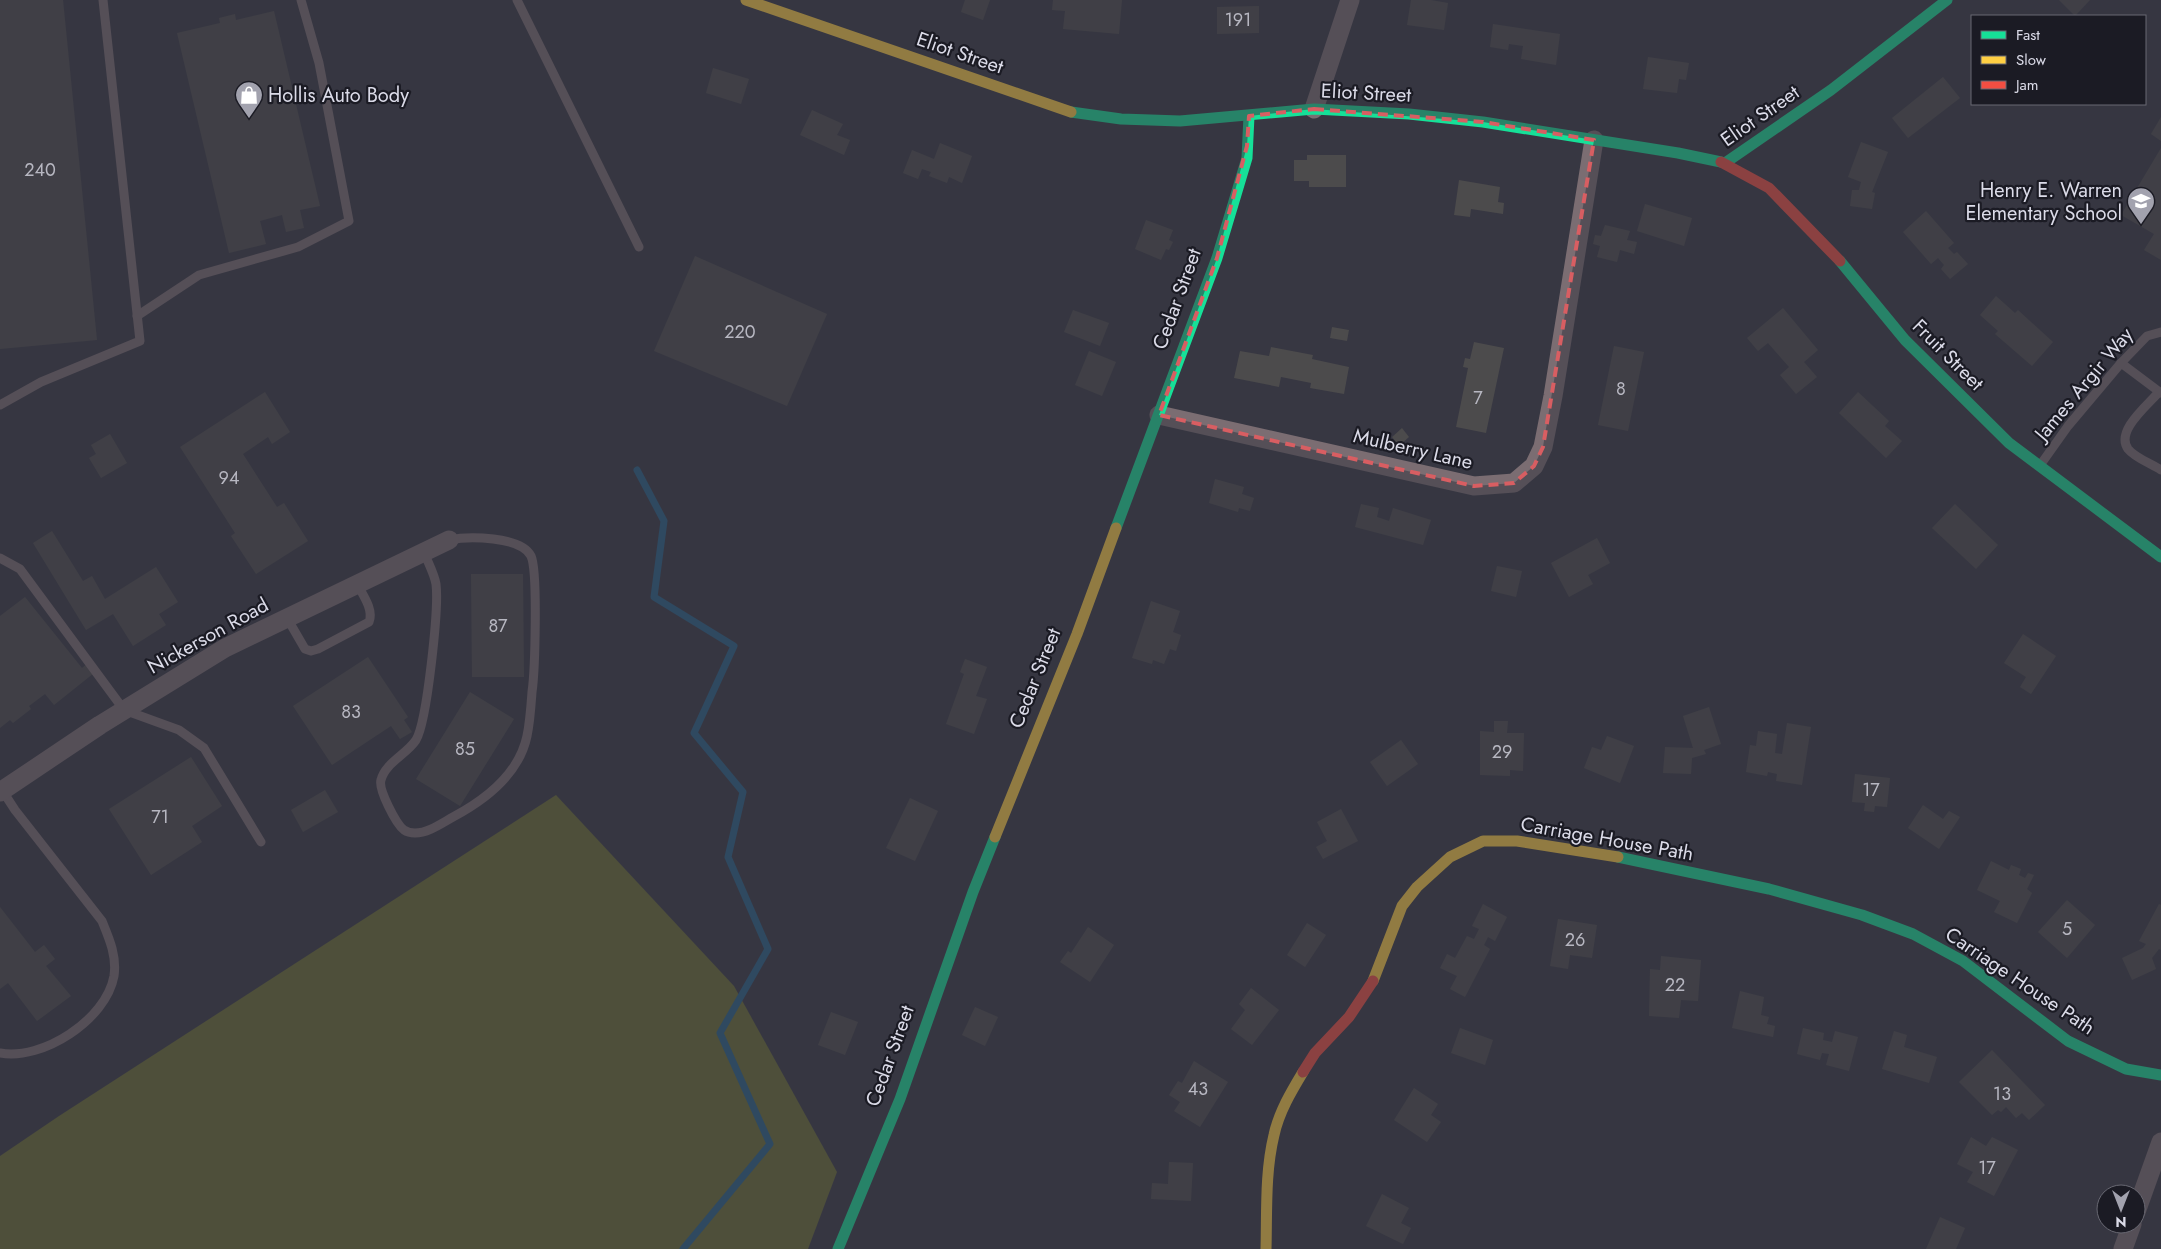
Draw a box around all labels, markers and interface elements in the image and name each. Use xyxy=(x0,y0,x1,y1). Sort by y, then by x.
house number: 191 xyxy=(1225,7,1251,33)
legend xyxy=(1971,15,2146,105)
text: Fast xyxy=(2016,24,2040,46)
street label: Eliot Street xyxy=(913,25,1008,81)
text: Slow xyxy=(2016,49,2047,71)
text: Jam xyxy=(2014,74,2039,96)
street label: Eliot Street xyxy=(1320,76,1412,110)
street label: Eliot Street xyxy=(1715,78,1805,154)
shop icon: Hollis Auto Body xyxy=(234,80,264,119)
place label: Hollis Auto Body xyxy=(268,81,409,110)
house number: 240 xyxy=(24,157,56,183)
place label: Henry E. Warren Elementary School xyxy=(1966,176,2122,228)
school or university icon: Henry E. Warren Elementary School xyxy=(2126,186,2156,225)
street label: Cedar Street xyxy=(1145,244,1209,354)
street label: Fruit Street xyxy=(1906,313,1990,397)
house number: 220 xyxy=(724,319,756,345)
street label: James Argir Way xyxy=(2026,321,2140,449)
house number: 8 xyxy=(1616,376,1626,402)
house number: 7 xyxy=(1473,385,1483,411)
street label: Mulberry Lane xyxy=(1351,421,1475,477)
house number: 94 xyxy=(219,465,239,491)
street label: Nickerson Road xyxy=(142,591,274,681)
house number: 87 xyxy=(488,613,508,639)
street label: Cedar Street xyxy=(1002,623,1068,732)
house number: 83 xyxy=(341,699,361,725)
house number: 85 xyxy=(455,736,475,762)
house number: 29 xyxy=(1492,739,1512,765)
house number: 17 xyxy=(1862,777,1880,803)
house number: 71 xyxy=(151,804,169,830)
street label: Carriage House Path xyxy=(1518,810,1696,868)
house number: 5 xyxy=(2062,916,2072,942)
street label: Carriage House Path xyxy=(1939,920,2101,1042)
house number: 26 xyxy=(1565,927,1585,953)
house number: 22 xyxy=(1665,972,1685,998)
street label: Cedar Street xyxy=(858,1001,922,1111)
house number: 43 xyxy=(1188,1076,1208,1102)
house number: 13 xyxy=(1993,1081,2011,1107)
house number: 17 xyxy=(1978,1155,1996,1181)
north arrow xyxy=(2096,1184,2146,1234)
text: N xyxy=(2115,1212,2127,1232)

